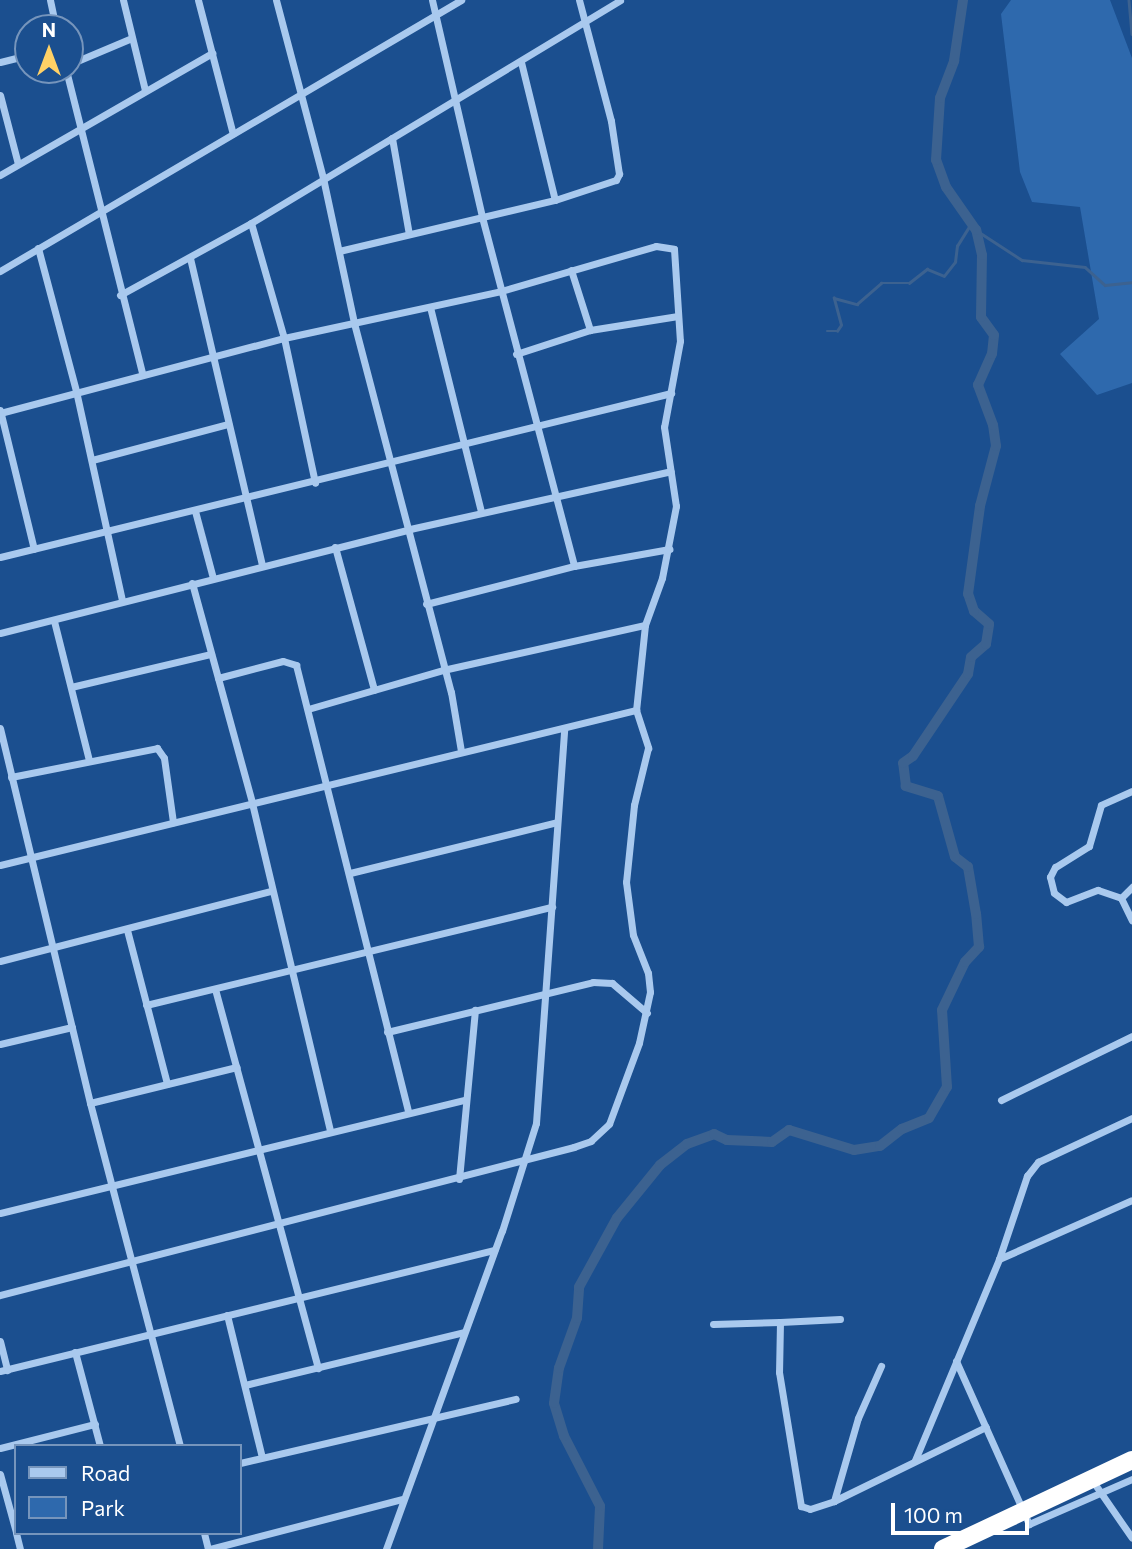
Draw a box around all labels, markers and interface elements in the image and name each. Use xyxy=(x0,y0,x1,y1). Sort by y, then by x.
north arrow xyxy=(14,14,84,84)
text: N xyxy=(42,18,56,41)
legend xyxy=(14,1444,242,1535)
text: Road xyxy=(81,1460,130,1485)
scale bar xyxy=(894,1490,1032,1534)
text: Park xyxy=(81,1495,125,1520)
text: 100 m xyxy=(904,1502,963,1527)

